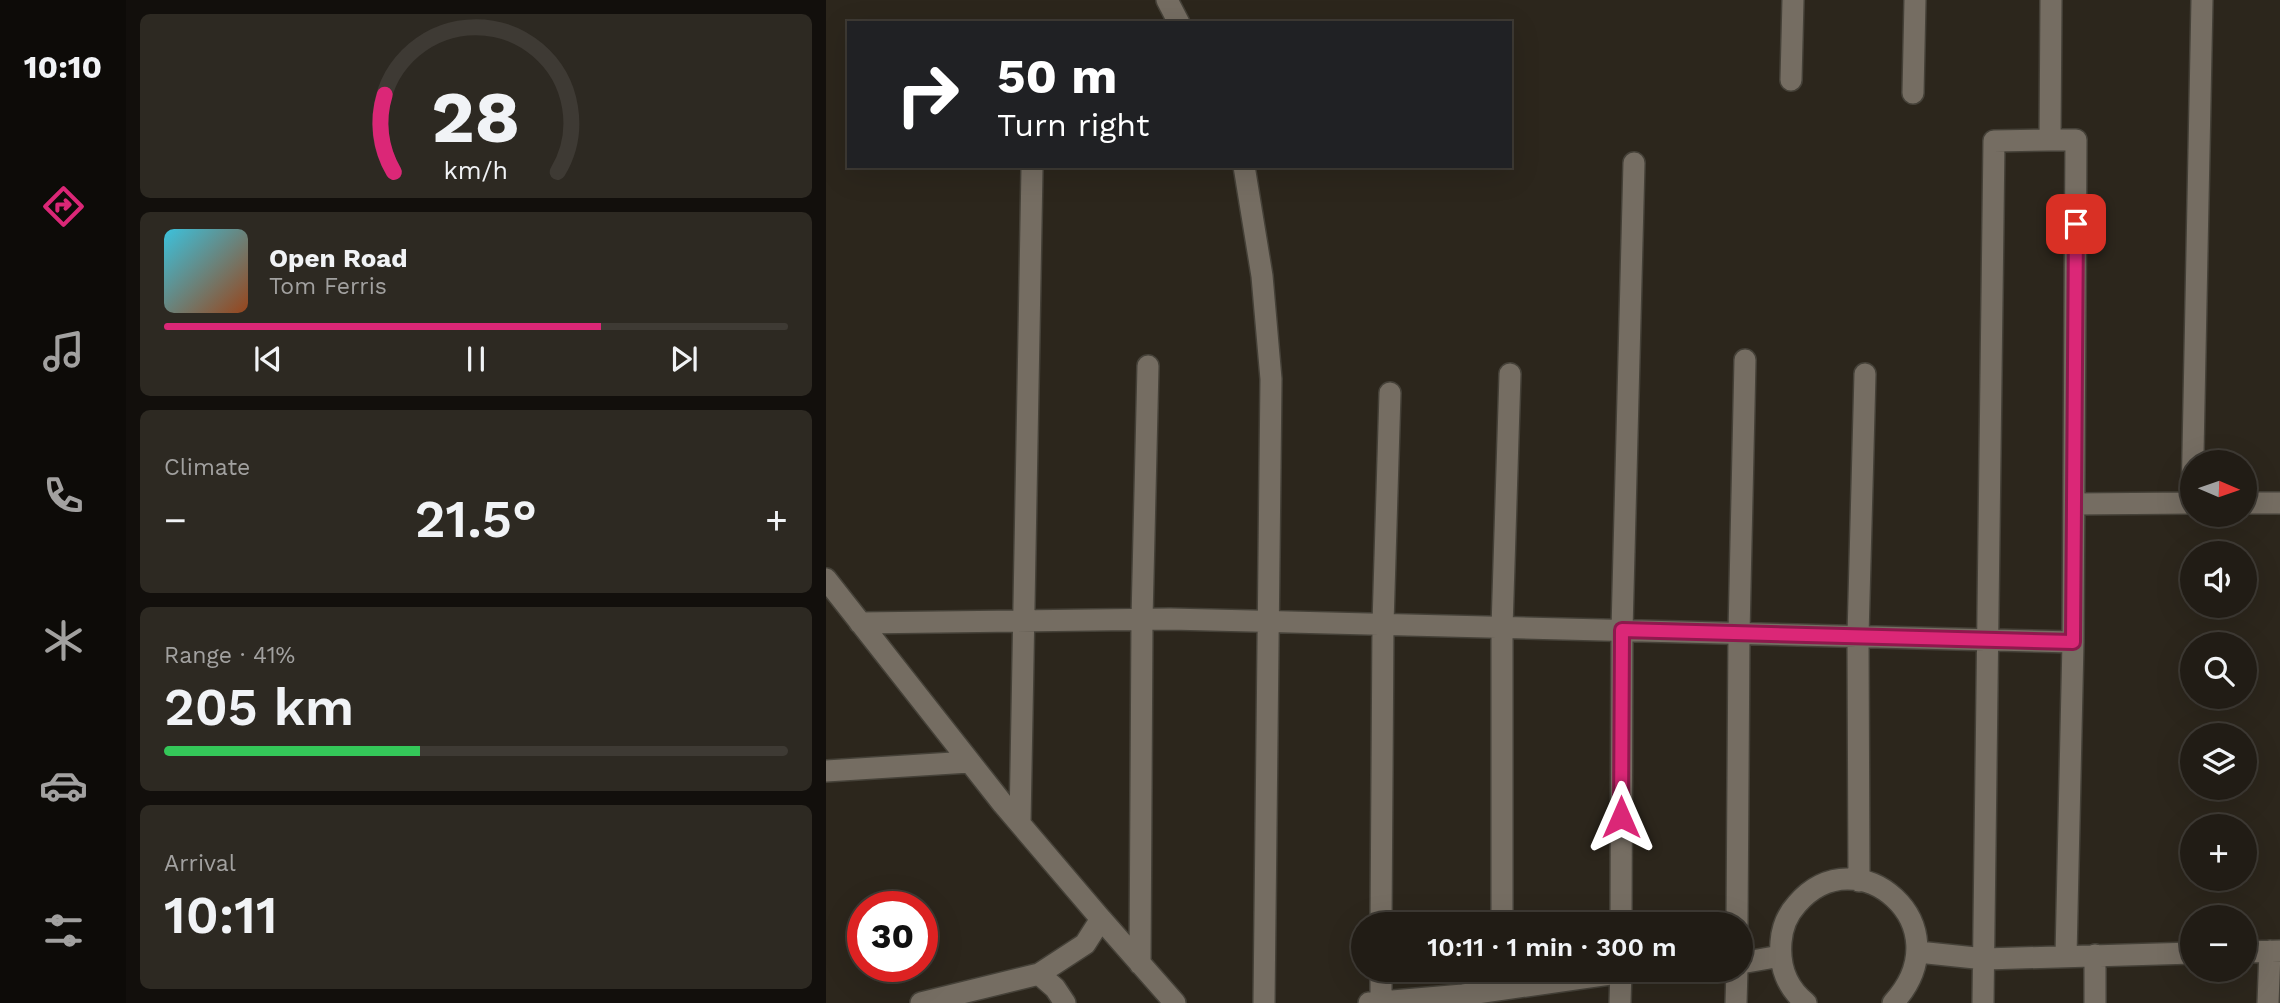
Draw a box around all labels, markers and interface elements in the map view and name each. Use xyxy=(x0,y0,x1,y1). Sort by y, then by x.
text: 50 m xyxy=(997,47,1117,105)
text: 10:10 xyxy=(24,48,102,86)
icon: right xyxy=(882,49,973,140)
text: 28 xyxy=(431,74,521,160)
text: Turn right xyxy=(997,106,1149,144)
text: km/h xyxy=(444,156,508,185)
icon: directions xyxy=(39,182,88,231)
pin xyxy=(2046,194,2106,254)
icon: arrive xyxy=(2057,205,2095,243)
text: Open Road xyxy=(269,243,407,273)
text: Tom Ferris xyxy=(269,273,387,300)
icon: music xyxy=(39,327,88,376)
icon: previous xyxy=(249,340,287,378)
icon: pause xyxy=(457,340,495,378)
icon: next xyxy=(665,340,703,378)
north arrow xyxy=(2180,450,2258,527)
map controls xyxy=(2180,450,2257,982)
text: Climate xyxy=(164,454,250,481)
icon: phone xyxy=(39,471,88,520)
text: 21.5° xyxy=(415,489,537,550)
text: − xyxy=(164,498,187,542)
text: + xyxy=(765,498,788,542)
button: sound xyxy=(2180,541,2257,618)
icon: climate xyxy=(39,616,88,665)
button: search xyxy=(2180,632,2257,709)
text: Range · 41% xyxy=(164,642,295,669)
text: 205 km xyxy=(164,677,354,738)
button: layers xyxy=(2180,723,2257,800)
icon: car xyxy=(39,761,88,810)
position arrow xyxy=(1584,780,1658,854)
button: + xyxy=(2180,814,2257,891)
text: Arrival xyxy=(164,850,236,877)
text: 10:11 xyxy=(164,885,278,946)
speed limit sign: 30 xyxy=(847,891,938,982)
button: − xyxy=(2180,905,2257,982)
icon: filters xyxy=(39,906,88,955)
text: 10:11 · 1 min · 300 m xyxy=(1427,932,1677,962)

